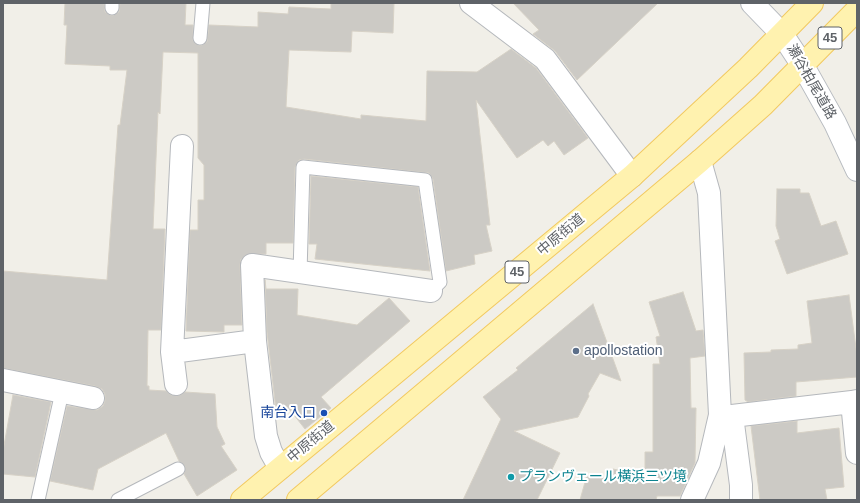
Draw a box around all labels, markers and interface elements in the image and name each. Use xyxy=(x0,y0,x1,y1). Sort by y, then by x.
road number: 45 xyxy=(818,27,842,49)
street label: 瀬谷柏尾道路 xyxy=(783,41,839,123)
street label: 中原街道 xyxy=(534,211,588,259)
road number: 45 xyxy=(505,261,529,283)
place label: apollostation xyxy=(584,343,663,359)
marker: apollostation xyxy=(571,346,581,356)
place label: 南台入口 xyxy=(260,405,316,421)
marker: 南台入口 xyxy=(319,408,329,418)
street label: 中原街道 xyxy=(284,418,338,466)
place label: プランヴェール横浜三ツ境 xyxy=(519,469,687,485)
marker: プランヴェール横浜三ツ境 xyxy=(506,472,516,482)

